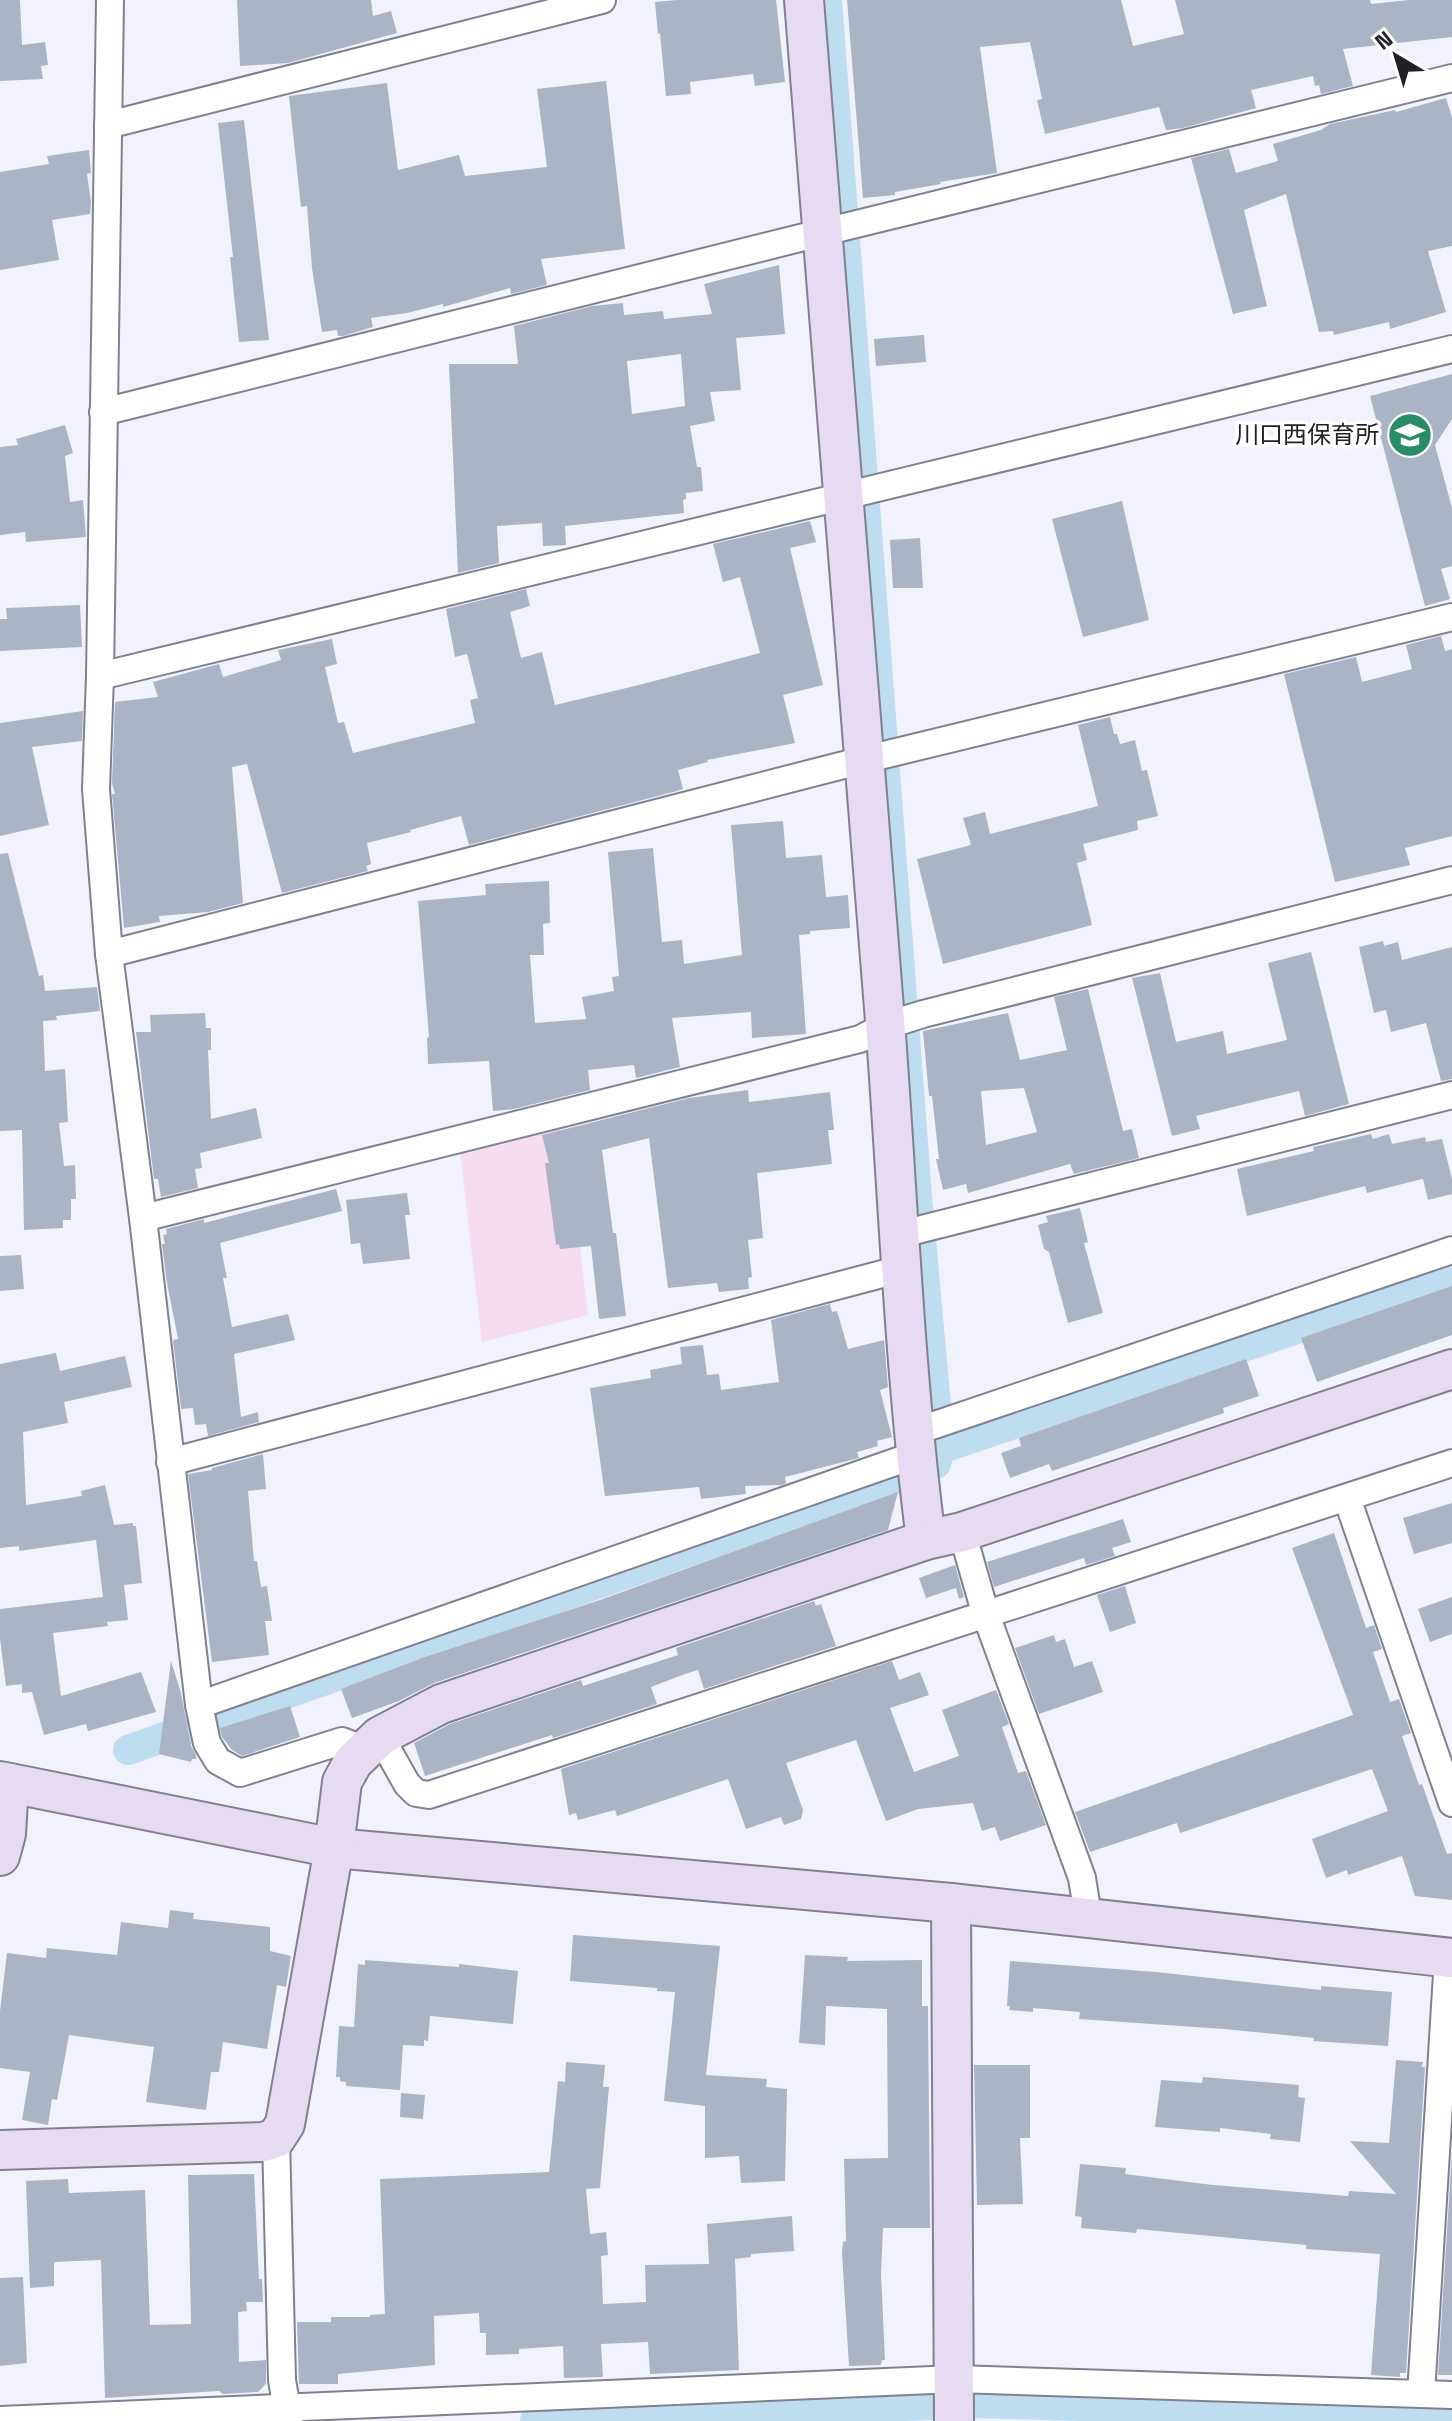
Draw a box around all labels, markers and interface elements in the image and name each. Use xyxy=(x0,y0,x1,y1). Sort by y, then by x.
north arrow xyxy=(1356,16,1436,96)
text: N xyxy=(1369,25,1398,56)
school or university icon: 川口西保育所 xyxy=(1386,411,1434,459)
place label: 川口西保育所 xyxy=(1235,419,1379,450)

